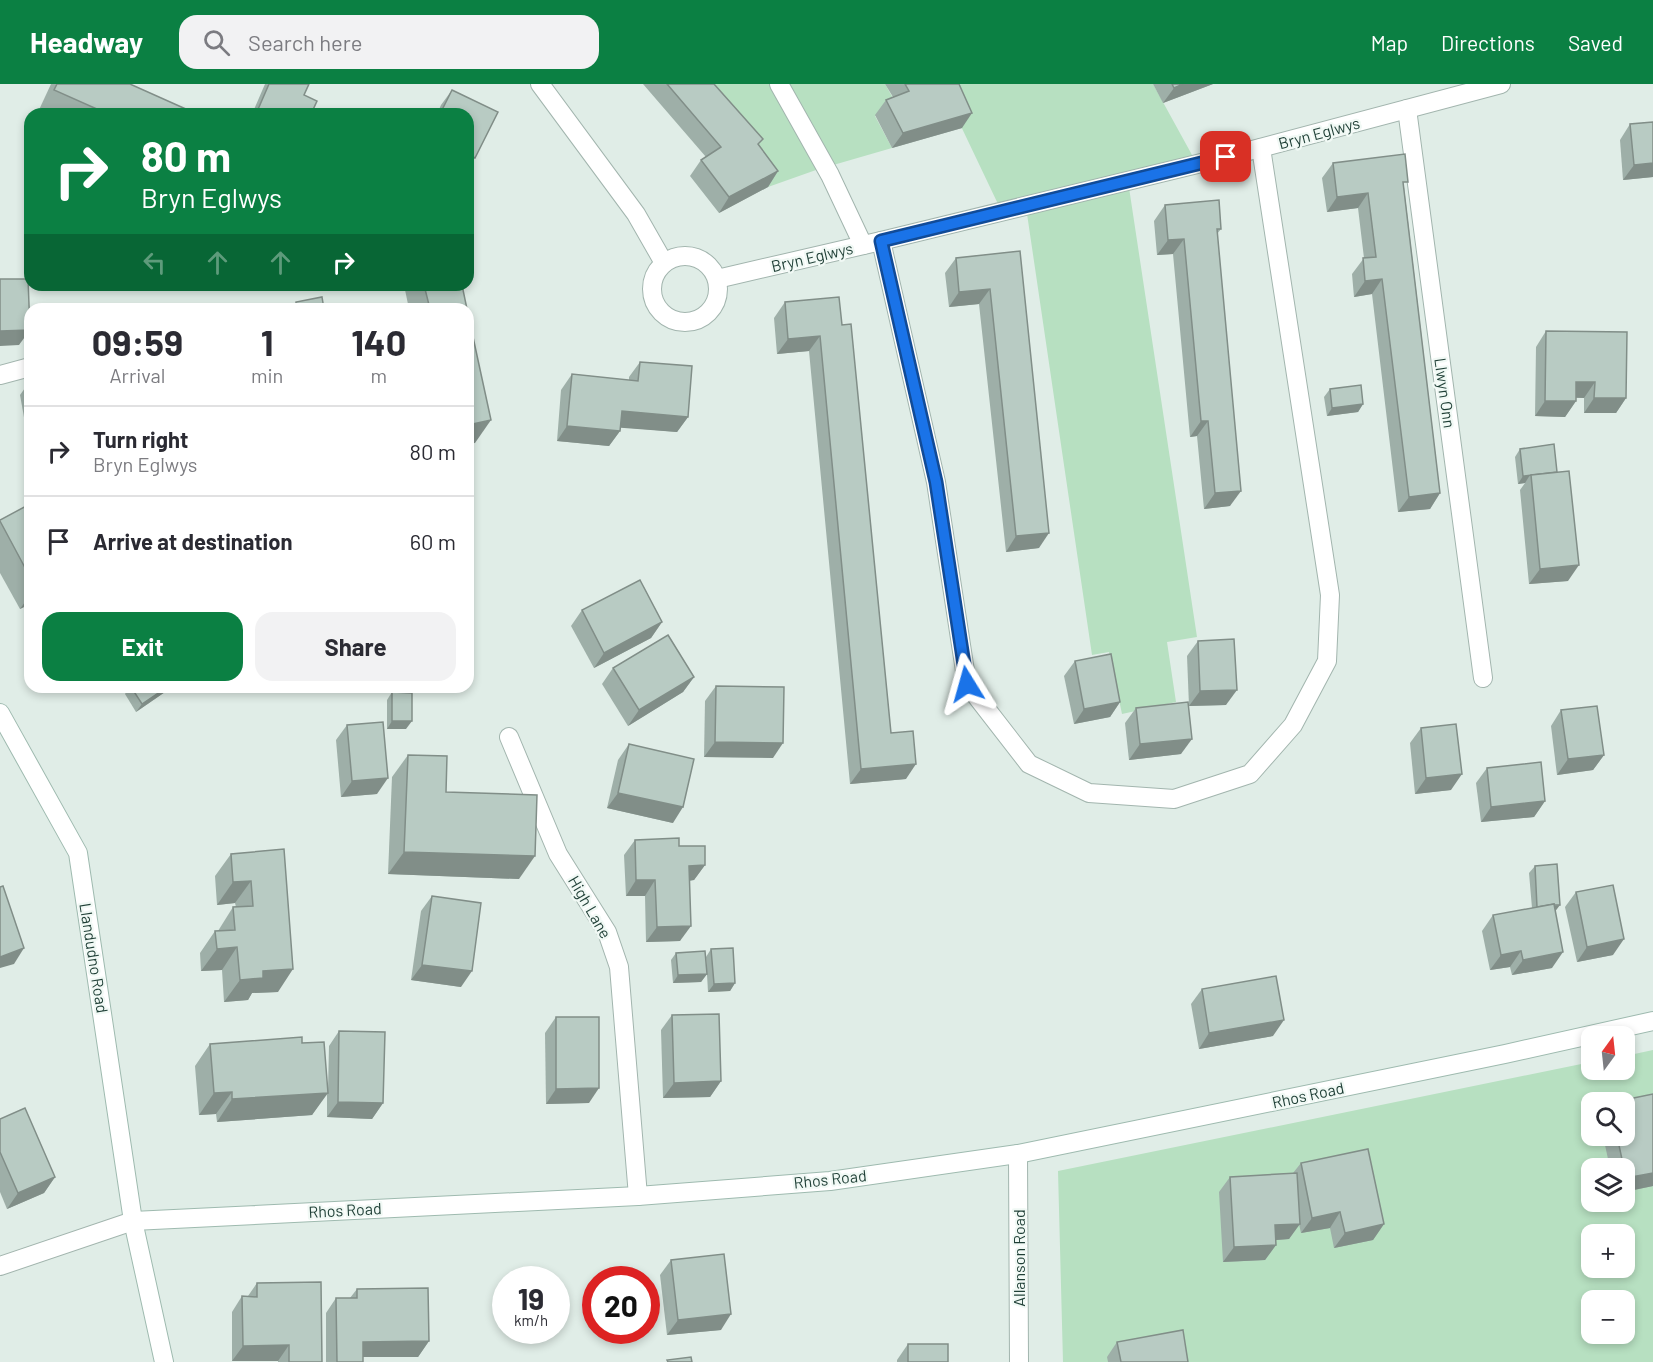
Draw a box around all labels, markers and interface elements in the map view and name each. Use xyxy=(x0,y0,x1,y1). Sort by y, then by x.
search box xyxy=(179,15,599,69)
text: Headway xyxy=(30,25,143,59)
icon: search xyxy=(200,26,233,59)
text: Search here xyxy=(248,29,362,55)
text: Map xyxy=(1371,30,1408,55)
text: Directions xyxy=(1441,30,1535,55)
text: Saved xyxy=(1568,30,1623,55)
street label: Bryn Eglwys xyxy=(1276,113,1362,153)
text: 80 m xyxy=(141,130,231,180)
pin xyxy=(1200,131,1251,182)
icon: right xyxy=(42,132,120,210)
icon: arrive xyxy=(1209,140,1242,173)
text: Bryn Eglwys xyxy=(141,181,282,213)
street label: Bryn Eglwys xyxy=(769,238,855,275)
icon: left xyxy=(138,246,171,279)
icon: ahead xyxy=(201,246,234,279)
icon: ahead xyxy=(264,246,297,279)
icon: right xyxy=(327,246,360,279)
text: 09:59 xyxy=(92,320,183,363)
text: 1 xyxy=(261,320,273,363)
text: 140 xyxy=(351,320,406,363)
street label: Llwyn Onn xyxy=(1431,357,1460,429)
text: Arrival xyxy=(109,363,165,387)
text: min xyxy=(251,363,283,387)
text: m xyxy=(370,363,387,387)
text: Turn right xyxy=(93,426,188,452)
icon: right xyxy=(42,435,75,468)
text: 80 m xyxy=(410,438,456,464)
text: Bryn Eglwys xyxy=(93,452,197,476)
icon: arrive xyxy=(42,525,75,558)
text: Arrive at destination xyxy=(93,528,292,554)
text: 60 m xyxy=(410,528,456,554)
button: Exit xyxy=(42,612,243,681)
button: Share xyxy=(255,612,456,681)
position arrow xyxy=(935,652,999,716)
street label: High Lane xyxy=(565,872,616,941)
street label: Llandudno Road xyxy=(76,901,113,1014)
north arrow xyxy=(1581,1026,1635,1080)
map controls xyxy=(1581,1026,1635,1344)
street label: Rhos Road xyxy=(1270,1078,1346,1111)
button: search xyxy=(1581,1092,1635,1146)
button: layers xyxy=(1581,1158,1635,1212)
street label: Rhos Road xyxy=(793,1165,867,1192)
street label: Rhos Road xyxy=(308,1198,382,1221)
street label: Allanson Road xyxy=(1009,1209,1028,1307)
button: + xyxy=(1581,1224,1635,1278)
speed limit sign: 20 xyxy=(582,1266,660,1344)
text: 19 xyxy=(518,1280,544,1316)
button: − xyxy=(1581,1290,1635,1344)
text: km/h xyxy=(514,1311,548,1329)

